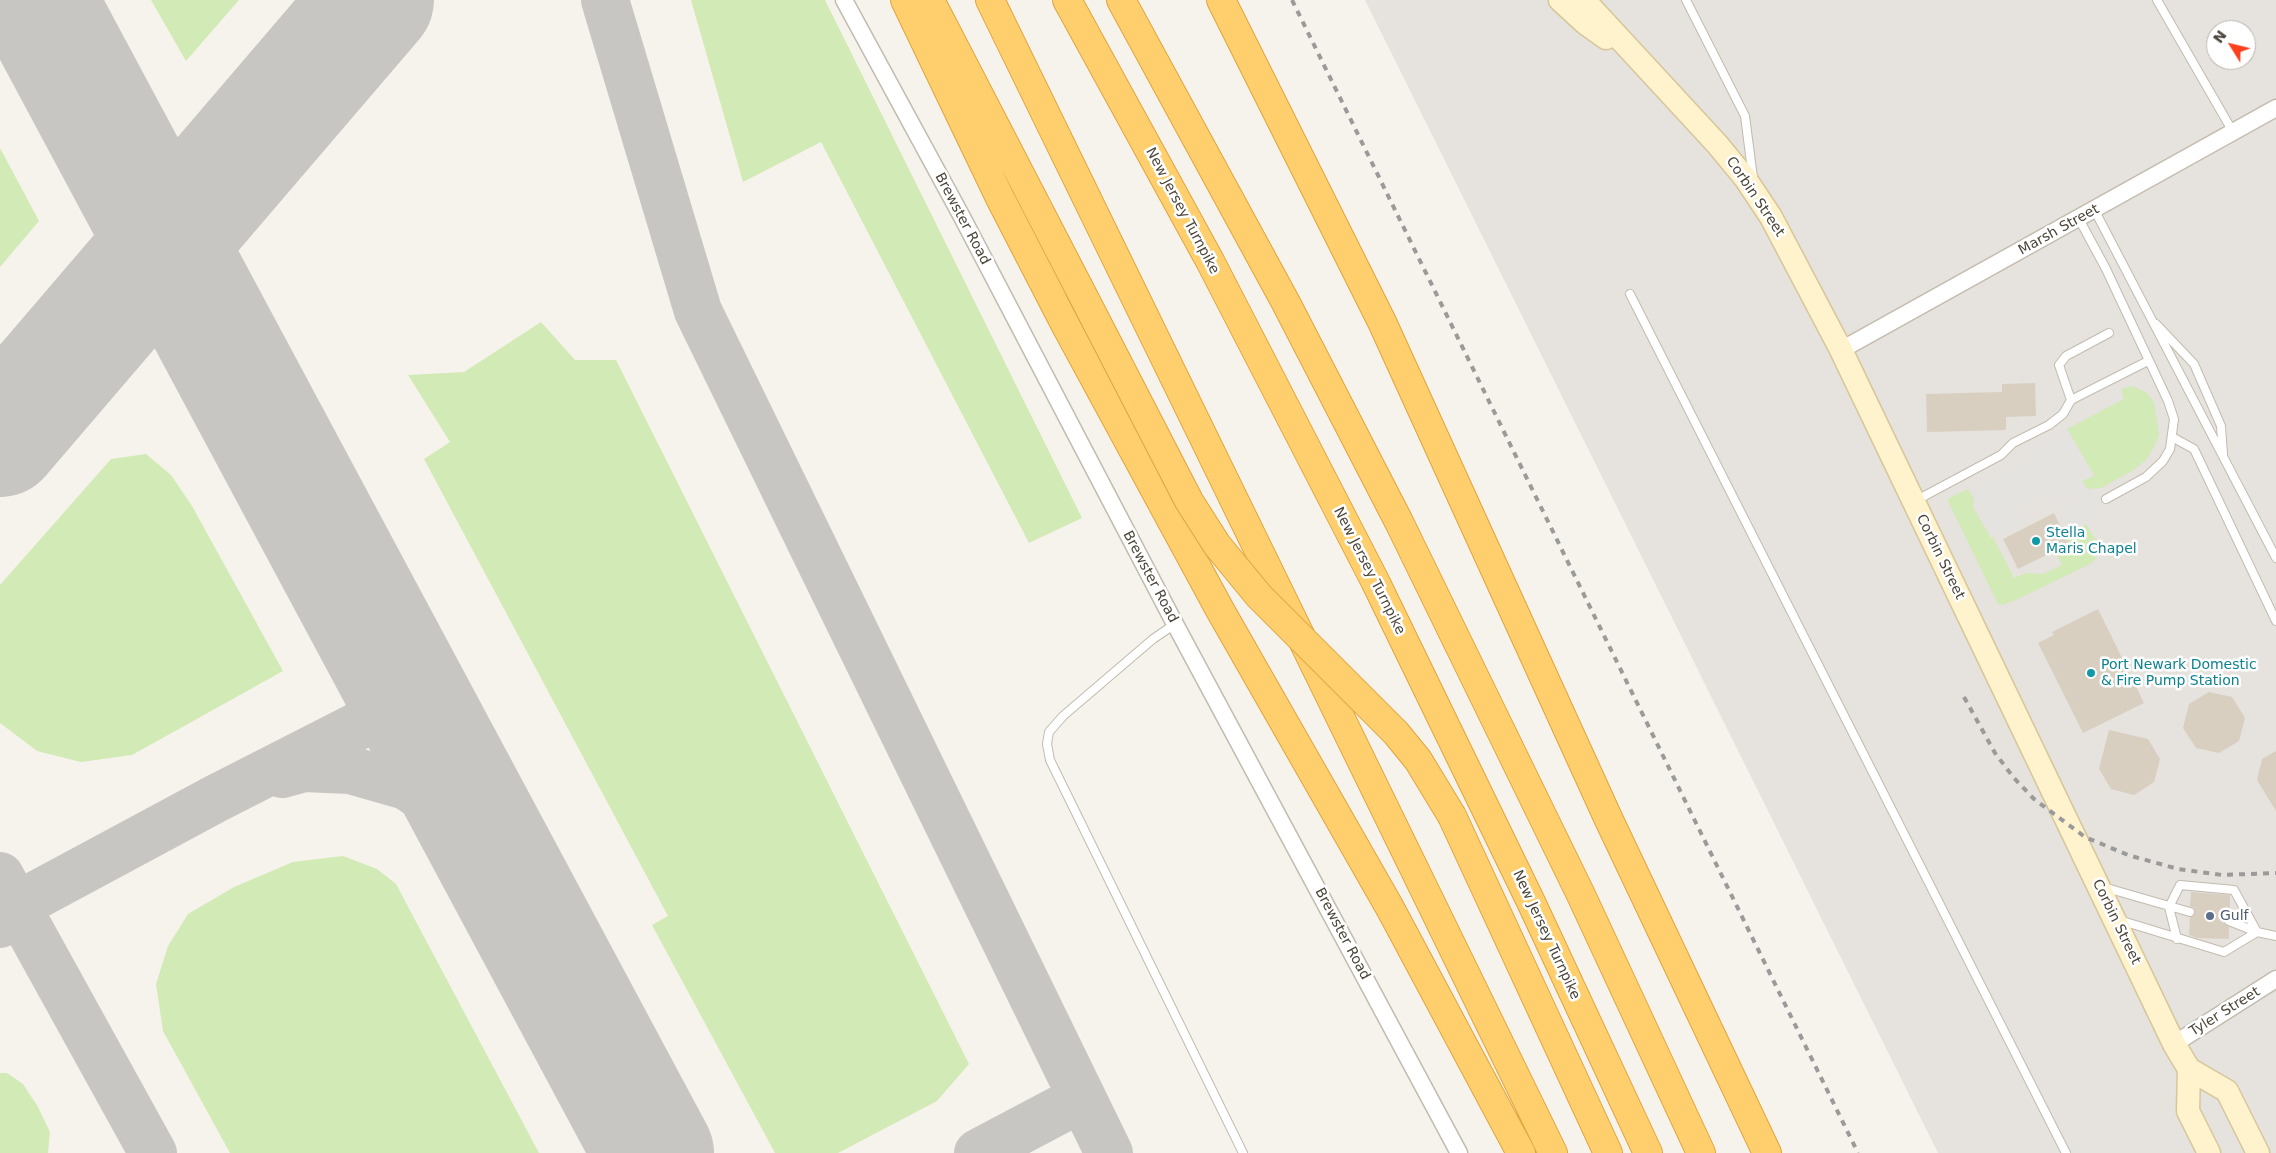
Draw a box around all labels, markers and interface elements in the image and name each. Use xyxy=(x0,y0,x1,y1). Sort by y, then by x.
north arrow xyxy=(2206,20,2256,70)
text: N xyxy=(2210,27,2230,46)
street label: New Jersey Turnpike xyxy=(1142,145,1222,277)
street label: Corbin Street xyxy=(1722,154,1788,240)
street label: Brewster Road xyxy=(931,170,993,268)
street label: Marsh Street xyxy=(2016,201,2102,259)
street label: New Jersey Turnpike xyxy=(1330,504,1408,638)
street label: Corbin Street xyxy=(1912,512,1968,602)
place label: Stella Maris Chapel xyxy=(2046,525,2137,558)
street label: Brewster Road xyxy=(1119,528,1181,626)
marker: Stella Maris Chapel xyxy=(2030,535,2042,547)
place label: Port Newark Domestic & Fire Pump Station xyxy=(2101,657,2257,690)
marker: Port Newark Domestic & Fire Pump Station xyxy=(2085,667,2097,679)
street label: New Jersey Turnpike xyxy=(1509,868,1583,1002)
street label: Corbin Street xyxy=(2088,877,2144,967)
street label: Brewster Road xyxy=(1311,885,1373,983)
place label: Gulf xyxy=(2220,908,2249,924)
marker: Gulf xyxy=(2204,910,2216,922)
street label: Tyler Street xyxy=(2187,984,2263,1040)

